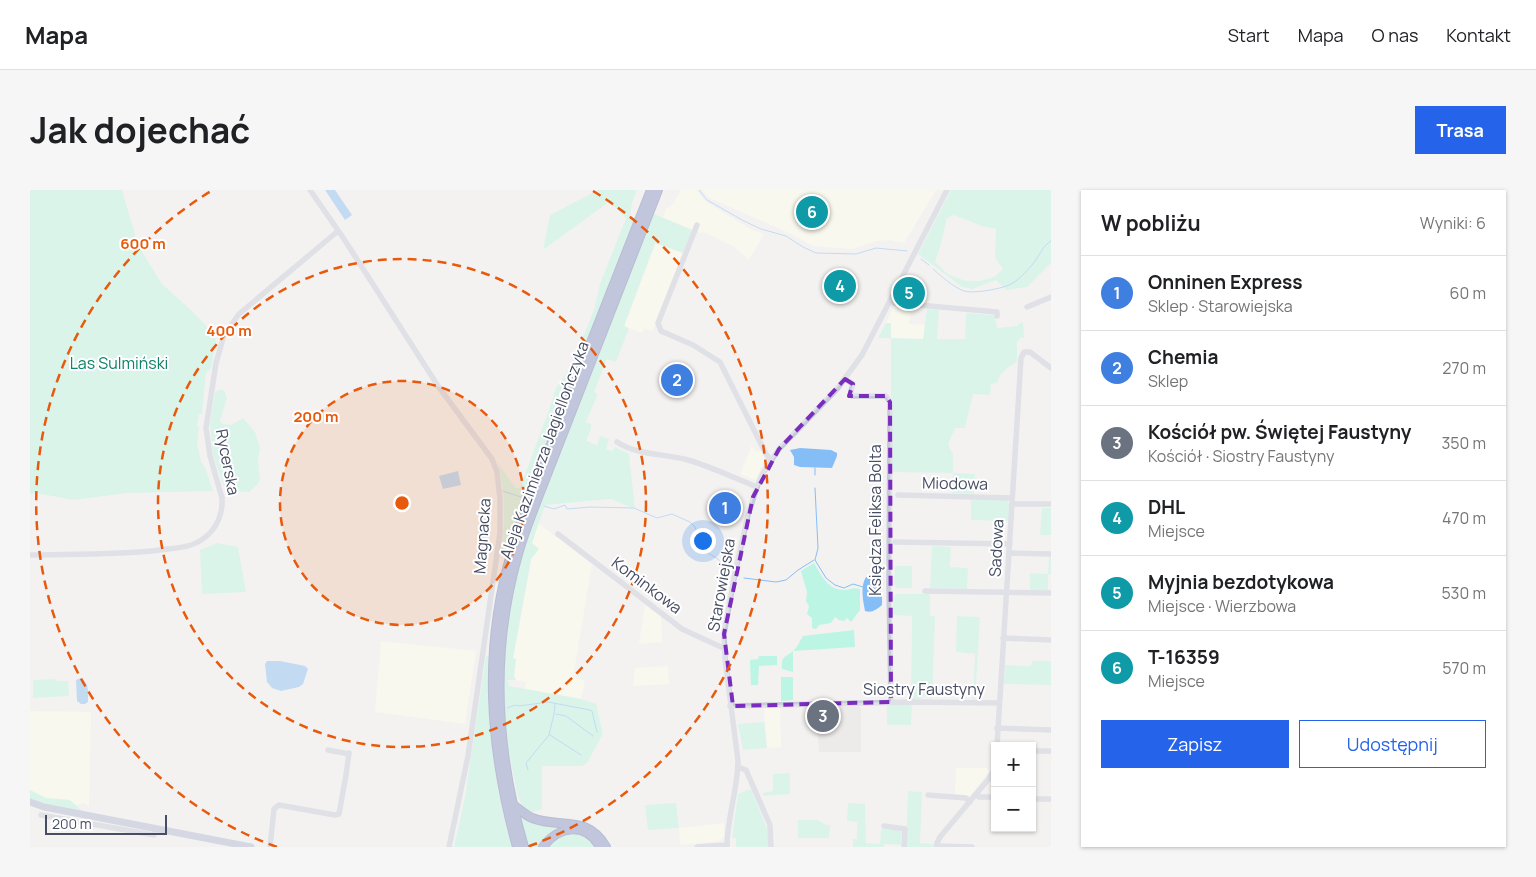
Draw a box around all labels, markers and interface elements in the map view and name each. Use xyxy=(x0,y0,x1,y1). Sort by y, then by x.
text: Mapa xyxy=(25,18,88,51)
text: Start xyxy=(1228,23,1270,47)
text: Mapa xyxy=(1298,23,1344,47)
text: O nas xyxy=(1372,23,1418,47)
text: Kontakt xyxy=(1446,23,1511,47)
text: Jak dojechać xyxy=(30,106,250,154)
button: Trasa xyxy=(1415,106,1506,154)
pin: 6 xyxy=(796,193,828,231)
text: W pobliżu xyxy=(1101,209,1201,237)
text: Wyniki: 6 xyxy=(1420,212,1486,234)
text: 600 m xyxy=(120,233,166,254)
pin: 4 xyxy=(824,267,856,305)
text: Onninen Express xyxy=(1148,269,1303,295)
pin: 5 xyxy=(893,274,925,312)
text: 1 xyxy=(1113,282,1121,304)
text: 60 m xyxy=(1450,282,1486,304)
text: Sklep · Starowiejska xyxy=(1148,295,1293,317)
text: 400 m xyxy=(206,320,252,341)
street label: Aleja Kazimierza Jagiellończyka xyxy=(494,338,594,562)
text: Chemia xyxy=(1148,344,1218,370)
park label: Las Sulmiński xyxy=(70,352,168,374)
text: 2 xyxy=(1112,357,1122,379)
text: 270 m xyxy=(1442,357,1486,379)
pin: 2 xyxy=(661,361,693,399)
text: Sklep xyxy=(1148,370,1188,392)
text: 200 m xyxy=(293,406,339,427)
text: Kościół pw. Świętej Faustyny xyxy=(1148,419,1411,445)
street label: Rycerska xyxy=(211,427,245,497)
text: 3 xyxy=(1112,432,1122,454)
text: 350 m xyxy=(1441,432,1486,454)
street label: Księdza Feliksa Bolta xyxy=(864,444,886,596)
text: Kościół · Siostry Faustyny xyxy=(1148,445,1334,467)
street label: Miodowa xyxy=(922,471,988,495)
pin: 1 xyxy=(709,489,741,527)
centre of rings xyxy=(393,494,411,512)
text: DHL xyxy=(1148,494,1185,520)
street label: Magnacka xyxy=(468,497,496,575)
text: 4 xyxy=(1112,507,1122,529)
text: 470 m xyxy=(1442,507,1486,529)
street label: Sadowa xyxy=(983,518,1009,578)
text: Miejsce xyxy=(1148,520,1205,542)
your location xyxy=(690,528,716,554)
street label: Starowiejska xyxy=(702,537,740,633)
street label: Kominkowa xyxy=(607,551,687,619)
text: Myjnia bezdotykowa xyxy=(1148,569,1334,595)
text: 5 xyxy=(1112,582,1122,604)
text: 530 m xyxy=(1441,582,1486,604)
text: Miejsce · Wierzbowa xyxy=(1148,595,1296,617)
text: T-16359 xyxy=(1148,644,1220,670)
text: 6 xyxy=(1112,657,1122,679)
text: 570 m xyxy=(1442,657,1486,679)
text: Miejsce xyxy=(1148,670,1205,692)
street label: Siostry Faustyny xyxy=(863,678,985,700)
pin: 3 xyxy=(807,697,839,735)
button: Zapisz xyxy=(1101,720,1289,768)
button: Udostępnij xyxy=(1299,720,1486,768)
map controls xyxy=(991,742,1036,832)
button: + xyxy=(991,742,1036,787)
button: − xyxy=(991,787,1036,832)
scale bar xyxy=(45,812,168,835)
text: 200 m xyxy=(52,814,92,833)

